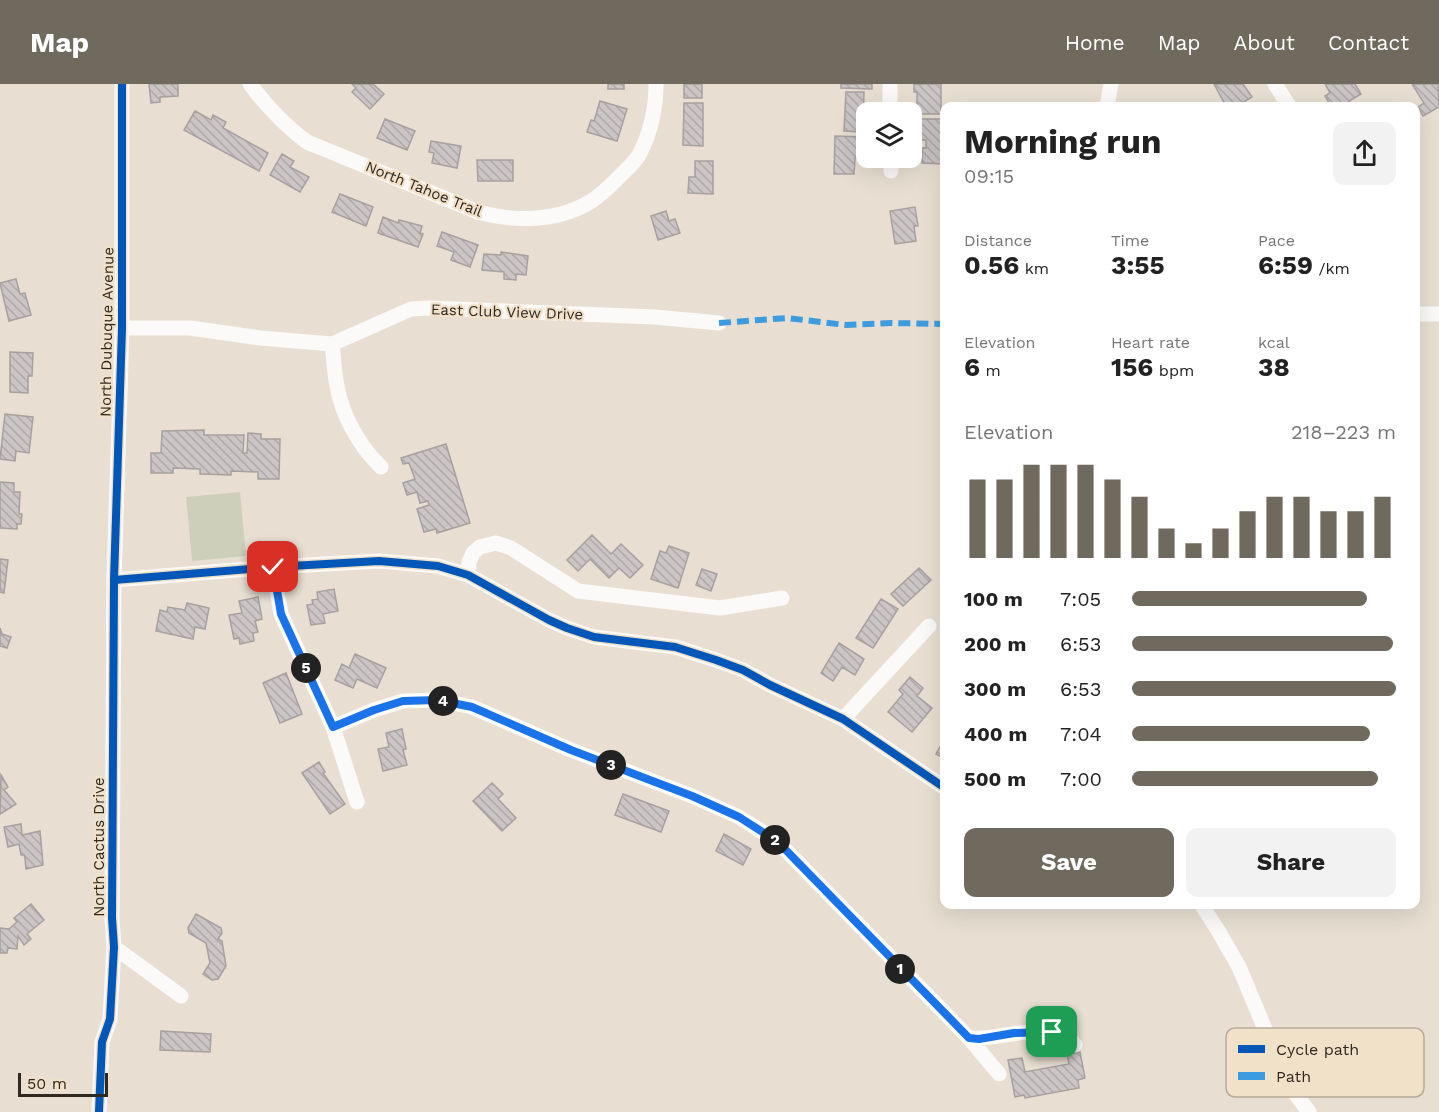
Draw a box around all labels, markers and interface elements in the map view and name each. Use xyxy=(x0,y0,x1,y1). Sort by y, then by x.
text: Map xyxy=(30,26,89,59)
text: Home xyxy=(1065,30,1125,55)
text: Map xyxy=(1158,30,1201,55)
text: About xyxy=(1234,30,1295,55)
text: Contact xyxy=(1328,30,1409,55)
map controls xyxy=(856,102,922,168)
button: layers xyxy=(856,102,922,168)
text: Morning run xyxy=(964,122,1161,161)
button: share xyxy=(1333,122,1396,185)
street label: North Tahoe Trail xyxy=(363,157,485,221)
text: 09:15 xyxy=(964,164,1014,188)
text: Distance xyxy=(964,231,1032,250)
text: Time xyxy=(1111,231,1149,250)
text: Pace xyxy=(1258,231,1295,250)
street label: North Dubuque Avenue xyxy=(97,247,117,417)
text: 0.56 xyxy=(964,250,1019,280)
text: 3:55 xyxy=(1111,250,1165,280)
text: 6:59 xyxy=(1258,250,1313,280)
text: km xyxy=(1019,259,1049,278)
text: /km xyxy=(1313,259,1350,278)
street label: East Club View Drive xyxy=(431,300,583,324)
text: Elevation xyxy=(964,333,1035,352)
text: Heart rate xyxy=(1111,333,1190,352)
text: kcal xyxy=(1258,333,1290,352)
text: 6 xyxy=(964,352,980,382)
text: 156 xyxy=(1111,352,1153,382)
text: 38 xyxy=(1258,352,1290,382)
text: m xyxy=(980,361,1001,380)
text: bpm xyxy=(1153,361,1194,380)
text: Elevation xyxy=(964,420,1053,444)
text: 218–223 m xyxy=(1291,420,1396,444)
pin xyxy=(247,541,298,592)
icon: check xyxy=(256,550,289,583)
text: 100 m xyxy=(964,587,1023,611)
text: 7:05 xyxy=(1060,587,1101,611)
text: 200 m xyxy=(964,632,1026,656)
text: 6:53 xyxy=(1060,632,1101,656)
pin: 5 xyxy=(291,653,321,683)
text: 5 xyxy=(301,658,311,677)
text: 300 m xyxy=(964,677,1026,701)
text: 6:53 xyxy=(1060,677,1101,701)
pin: 4 xyxy=(428,686,458,716)
text: 4 xyxy=(438,691,448,710)
text: 400 m xyxy=(964,722,1027,746)
text: 7:04 xyxy=(1060,722,1102,746)
pin: 3 xyxy=(596,750,626,780)
text: 3 xyxy=(606,755,616,774)
text: 500 m xyxy=(964,767,1026,791)
text: 7:00 xyxy=(1060,767,1102,791)
street label: North Cactus Drive xyxy=(90,777,108,917)
pin: 2 xyxy=(760,825,790,855)
button: Save xyxy=(964,828,1174,897)
button: Share xyxy=(1186,828,1396,897)
text: 2 xyxy=(770,830,780,849)
pin: 1 xyxy=(885,954,915,984)
text: 1 xyxy=(897,959,903,978)
pin xyxy=(1026,1006,1077,1057)
icon: arrive xyxy=(1035,1015,1068,1048)
legend xyxy=(1226,1028,1424,1097)
text: Cycle path xyxy=(1276,1040,1359,1059)
text: Path xyxy=(1276,1067,1311,1086)
scale bar xyxy=(18,1070,108,1098)
text: 50 m xyxy=(27,1074,67,1093)

